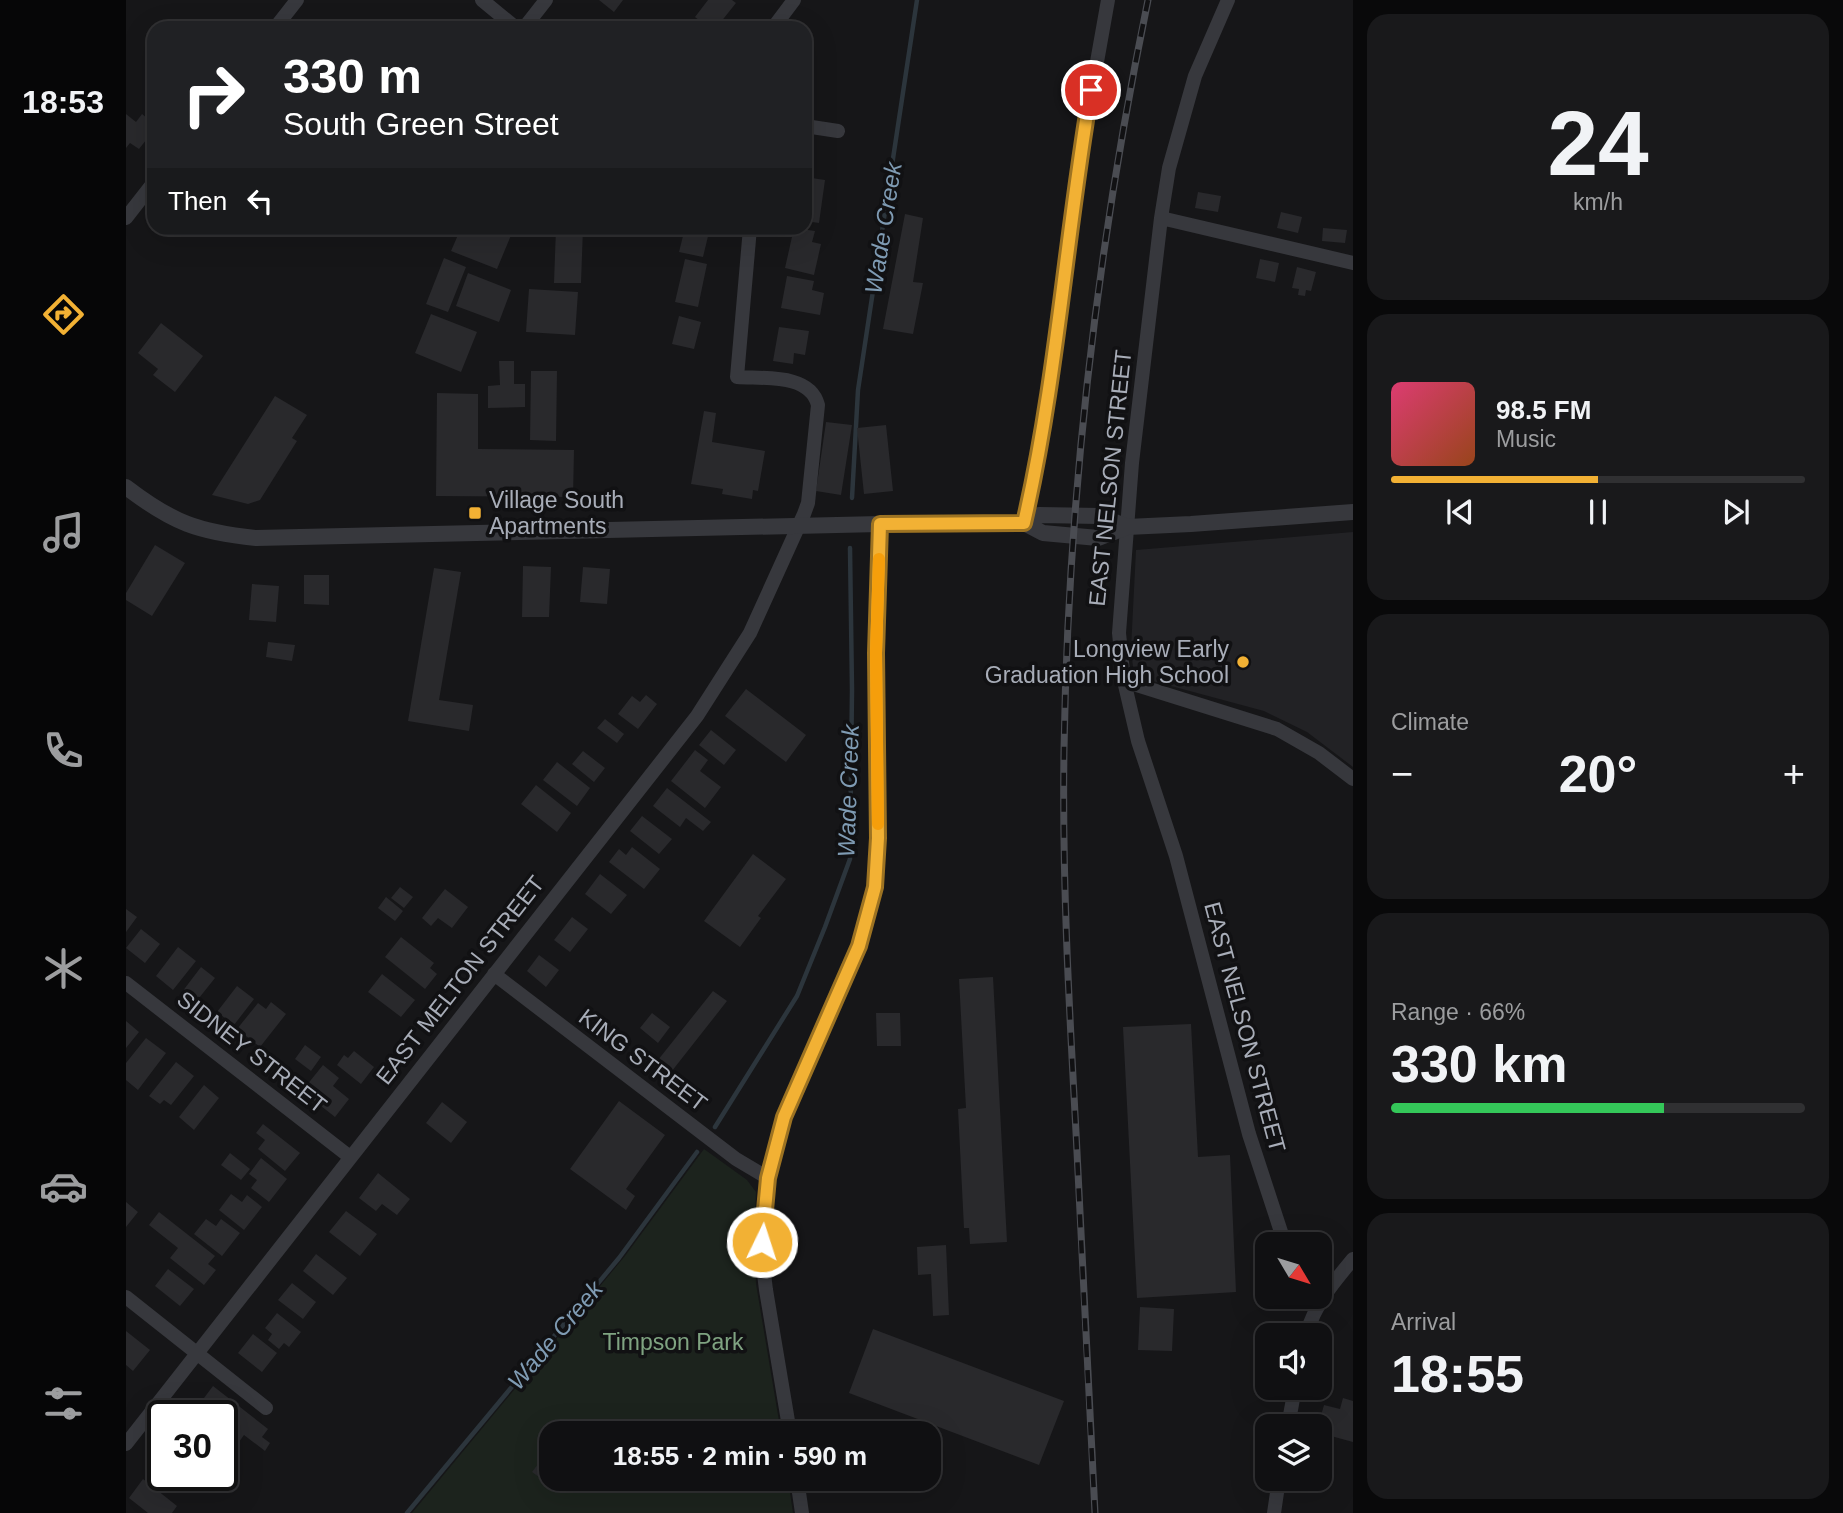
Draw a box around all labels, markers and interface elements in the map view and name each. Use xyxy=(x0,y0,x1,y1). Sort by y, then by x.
icon: right xyxy=(168,49,259,140)
text: 330 m xyxy=(283,49,422,103)
pin xyxy=(1061,60,1121,120)
icon: arrive xyxy=(1072,71,1110,109)
text: 18:53 xyxy=(22,84,104,120)
text: 24 xyxy=(1547,93,1649,194)
text: South Green Street xyxy=(283,106,559,142)
water label: Wade Creek xyxy=(859,158,907,296)
icon: left xyxy=(241,182,279,220)
text: Then xyxy=(168,186,227,216)
text: km/h xyxy=(1573,189,1623,215)
icon: directions xyxy=(39,290,88,339)
street label: EAST NELSON STREET xyxy=(1084,348,1136,608)
text: 98.5 FM xyxy=(1496,395,1591,425)
text: Music xyxy=(1496,426,1556,452)
place label: Village South Apartments xyxy=(489,487,624,539)
icon: previous xyxy=(1441,493,1479,531)
icon: pause xyxy=(1579,493,1617,531)
icon: next xyxy=(1717,493,1755,531)
marker: Village South Apartments xyxy=(467,505,483,521)
icon: music xyxy=(39,508,88,557)
place label: Longview Early Graduation High School xyxy=(985,636,1230,688)
marker: Longview Early Graduation High School xyxy=(1235,654,1251,670)
text: Climate xyxy=(1391,709,1469,735)
water label: Wade Creek xyxy=(832,722,864,858)
icon: phone xyxy=(39,726,88,775)
text: 20° xyxy=(1559,745,1637,803)
text: − xyxy=(1391,753,1413,795)
text: + xyxy=(1783,753,1805,795)
street label: EAST MELTON STREET xyxy=(371,871,549,1089)
street label: EAST NELSON STREET xyxy=(1199,899,1291,1155)
icon: climate xyxy=(39,944,88,993)
street label: SIDNEY STREET xyxy=(172,986,332,1118)
text: Range · 66% xyxy=(1391,999,1525,1025)
street label: KING STREET xyxy=(574,1003,712,1117)
text: 330 km xyxy=(1391,1035,1567,1093)
icon: car xyxy=(39,1162,88,1211)
position arrow xyxy=(725,1205,799,1279)
north arrow xyxy=(1255,1232,1332,1309)
map controls xyxy=(1255,1232,1332,1491)
water label: Wade Creek xyxy=(502,1274,609,1395)
text: Arrival xyxy=(1391,1309,1456,1335)
button: sound xyxy=(1255,1323,1332,1400)
park label: Timpson Park xyxy=(602,1329,744,1355)
text: 18:55 xyxy=(1391,1345,1524,1403)
icon: filters xyxy=(39,1379,88,1428)
speed limit sign: 30 xyxy=(147,1400,238,1491)
button: layers xyxy=(1255,1414,1332,1491)
text: 18:55 · 2 min · 590 m xyxy=(613,1441,867,1471)

